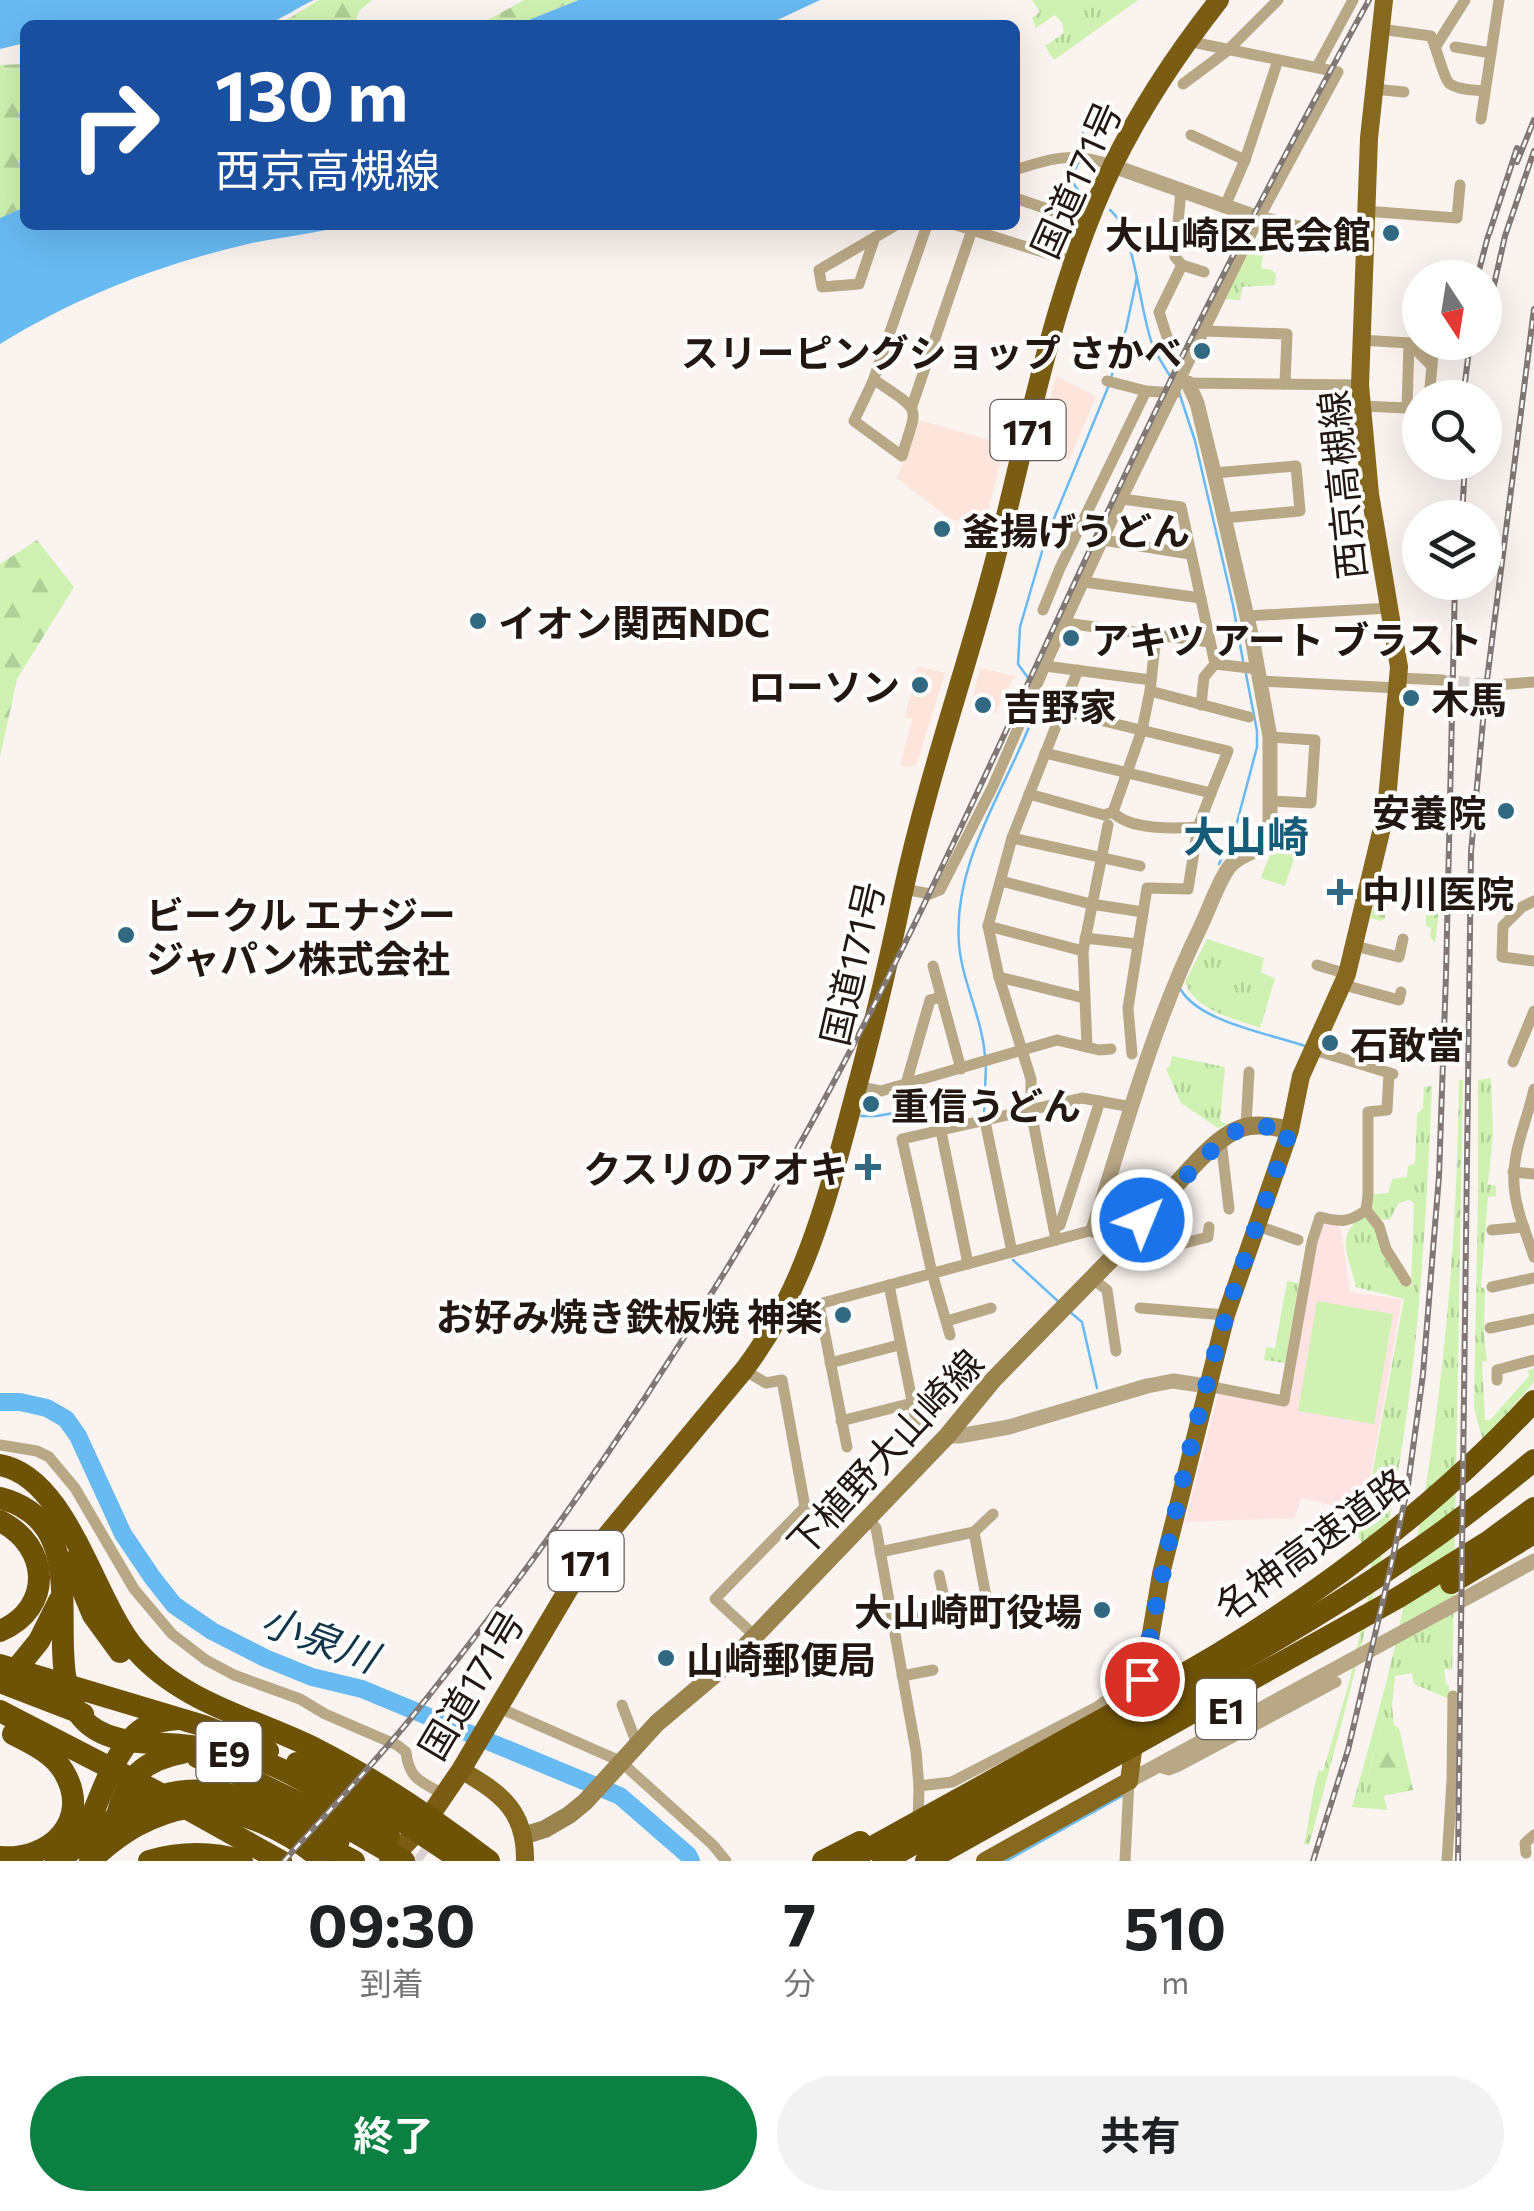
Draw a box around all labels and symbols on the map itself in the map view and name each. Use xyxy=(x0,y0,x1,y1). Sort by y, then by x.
street label: 国道171号 xyxy=(1020,93,1130,265)
place label: 大山崎区民会館 xyxy=(1105,210,1371,257)
marker: 大山崎区民会館 xyxy=(1380,222,1402,244)
north arrow xyxy=(1402,260,1502,360)
place label: スリーピングショップ さかべ xyxy=(681,328,1182,375)
marker: スリーピングショップ さかべ xyxy=(1191,340,1213,362)
street label: 西京高槻線 xyxy=(1308,388,1374,582)
road number: 171 xyxy=(990,400,1066,460)
place label: 釜揚げうどん xyxy=(962,506,1190,553)
marker: 釜揚げうどん xyxy=(931,518,953,540)
place label: イオン関西NDC xyxy=(498,598,770,645)
marker: イオン関西NDC xyxy=(467,610,489,632)
place label: アキツ アート ブラスト xyxy=(1091,615,1482,662)
marker: アキツ アート ブラスト xyxy=(1060,627,1082,649)
place label: ローソン xyxy=(748,662,900,709)
marker: ローソン xyxy=(909,674,931,696)
place label: 木馬 xyxy=(1431,675,1507,722)
place label: 吉野家 xyxy=(1003,682,1117,729)
marker: 木馬 xyxy=(1400,687,1422,709)
marker: 吉野家 xyxy=(972,694,994,716)
place label: 安養院 xyxy=(1372,788,1486,835)
marker: 安養院 xyxy=(1495,800,1517,822)
district label: 大山崎 xyxy=(1183,809,1309,861)
place label: 中川医院 xyxy=(1362,869,1514,916)
street label: 国道171号 xyxy=(809,877,893,1049)
marker: 中川医院 xyxy=(1327,879,1353,905)
place label: ビークル エナジー ジャパン株式会社 xyxy=(146,890,456,981)
marker: ビークル エナジー ジャパン株式会社 xyxy=(115,924,137,946)
place label: 石敢當 xyxy=(1350,1020,1464,1067)
marker: 石敢當 xyxy=(1319,1032,1341,1054)
place label: 重信うどん xyxy=(891,1081,1081,1128)
marker: 重信うどん xyxy=(860,1093,882,1115)
place label: クスリのアオキ xyxy=(583,1144,848,1191)
marker: クスリのアオキ xyxy=(857,1156,879,1178)
position arrow xyxy=(1090,1168,1194,1272)
place label: お好み焼き鉄板焼 神楽 xyxy=(436,1292,823,1339)
marker: お好み焼き鉄板焼 神楽 xyxy=(832,1304,854,1326)
street label: 下植野大山崎線 xyxy=(776,1339,992,1565)
street label: 名神高速道路 xyxy=(1205,1457,1417,1629)
road number: 171 xyxy=(548,1531,624,1591)
place label: 大山崎町役場 xyxy=(854,1587,1082,1634)
water label: 小泉川 xyxy=(255,1593,389,1682)
marker: 大山崎町役場 xyxy=(1091,1599,1113,1621)
street label: 国道171号 xyxy=(407,1601,533,1767)
place label: 山崎郵便局 xyxy=(686,1635,876,1682)
pin xyxy=(1100,1637,1185,1722)
marker: 山崎郵便局 xyxy=(655,1647,677,1669)
road number: E1 xyxy=(1196,1679,1256,1739)
road number: E9 xyxy=(196,1722,262,1782)

